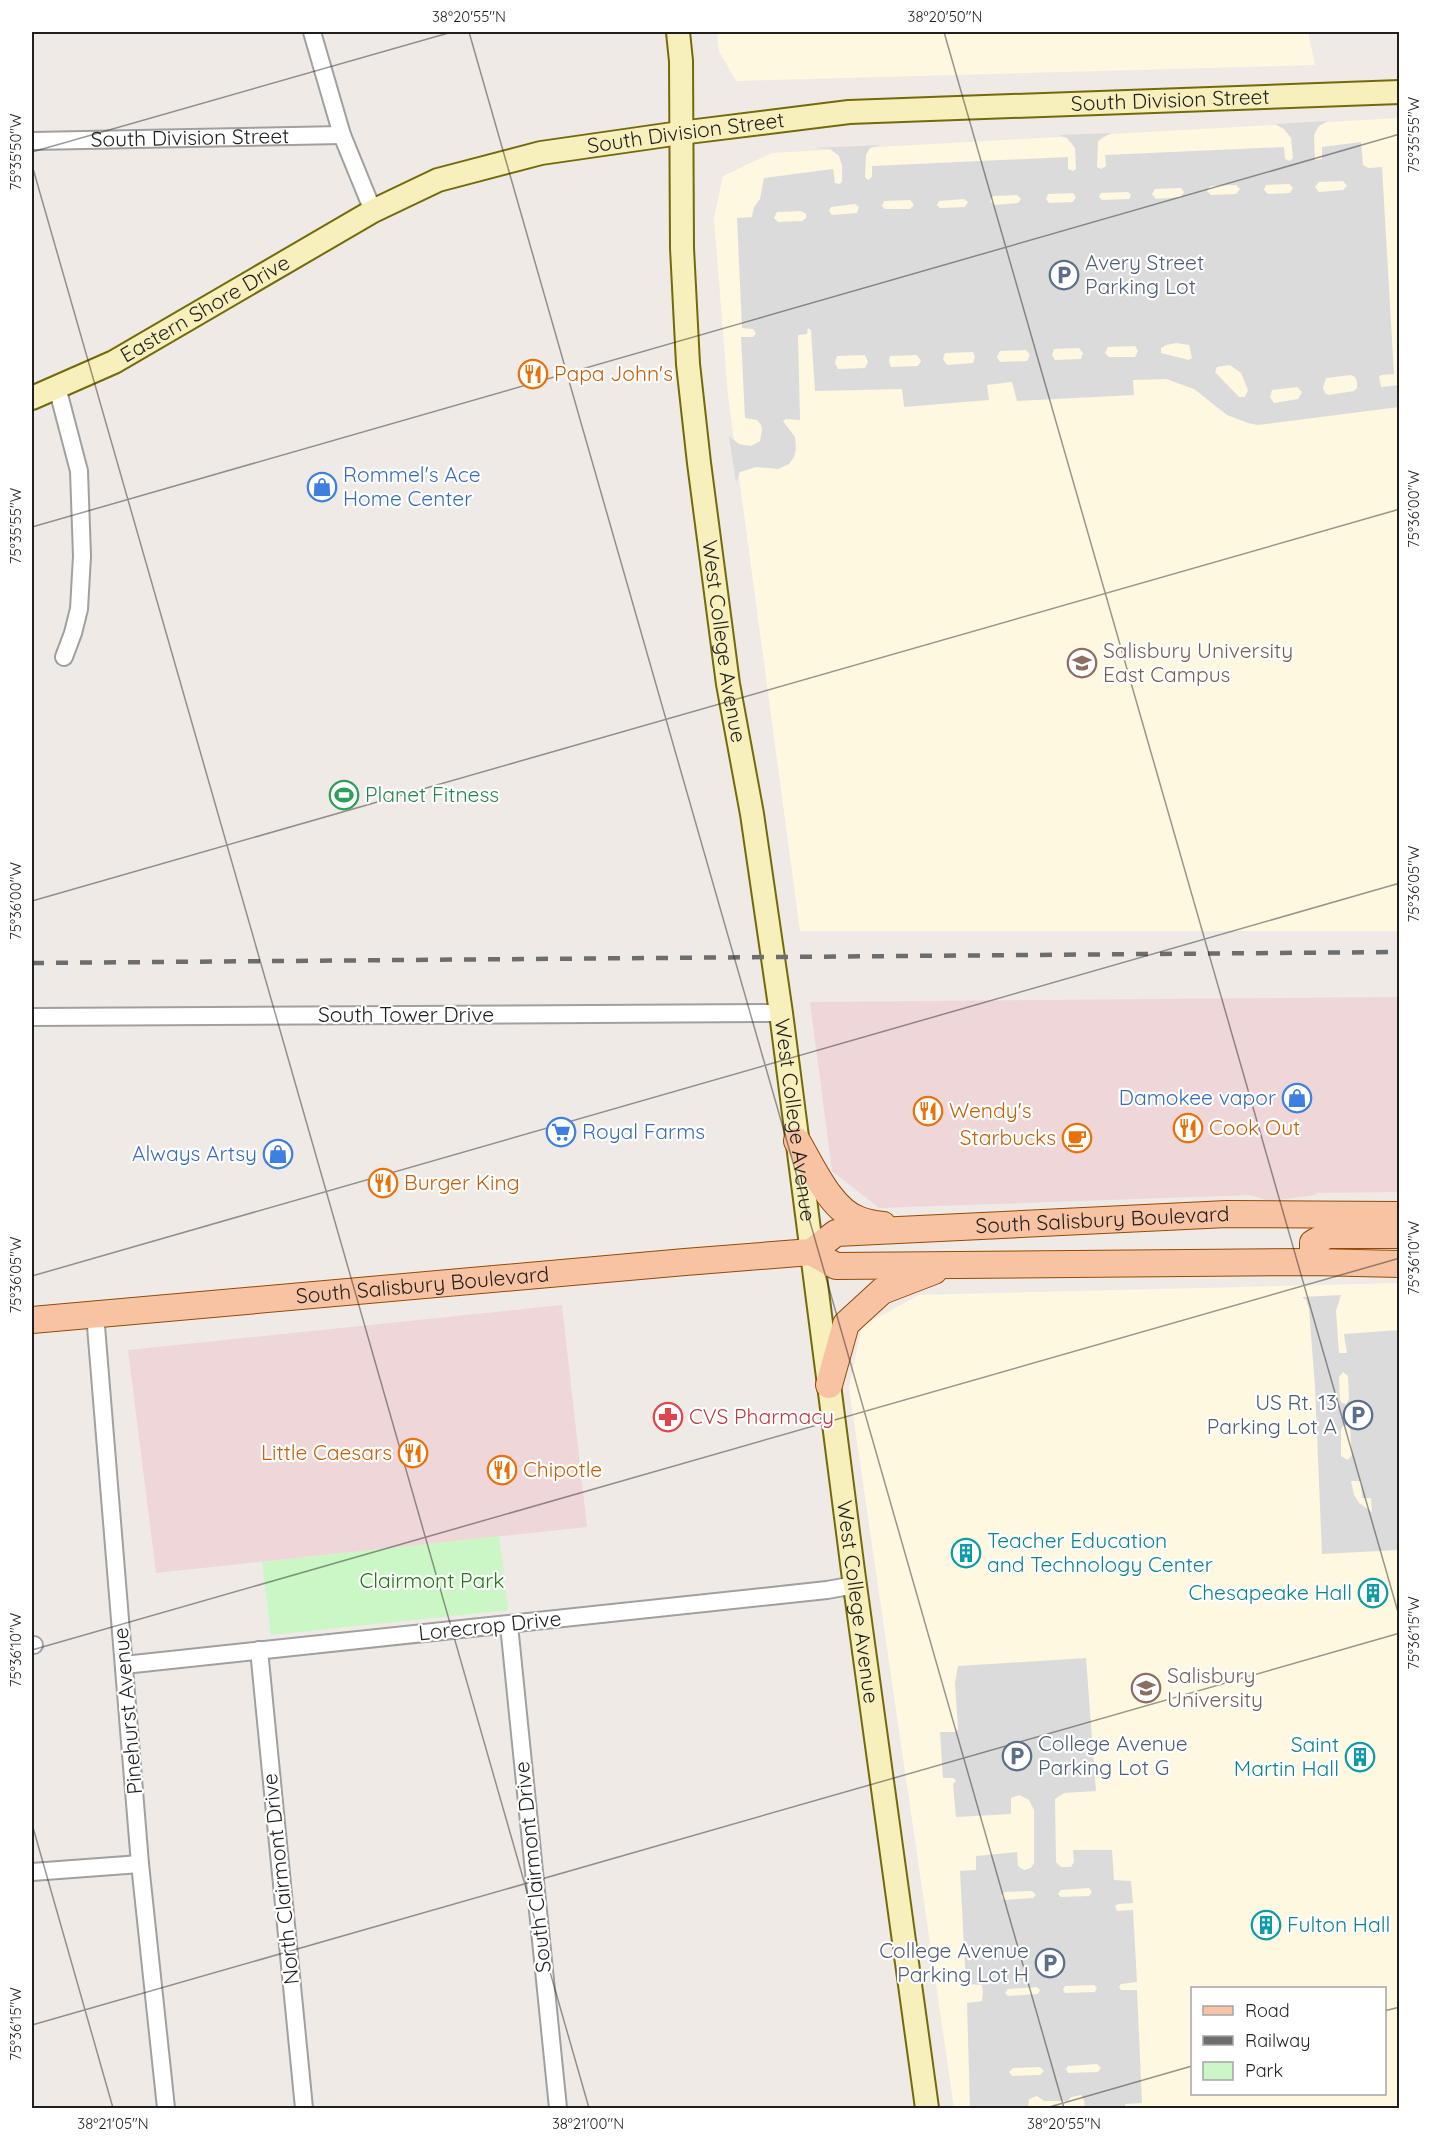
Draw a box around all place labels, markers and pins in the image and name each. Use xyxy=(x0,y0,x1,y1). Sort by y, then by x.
place label: Avery Street Parking Lot xyxy=(1085,249,1204,299)
parking icon: Avery Street Parking Lot xyxy=(1048,259,1080,291)
restaurant icon: Papa John's xyxy=(517,358,549,390)
place label: Papa John's xyxy=(554,360,673,386)
place label: Rommel's Ace Home Center xyxy=(343,461,481,511)
shop icon: Rommel's Ace Home Center xyxy=(306,471,338,503)
place label: Salisbury University East Campus xyxy=(1103,637,1293,687)
school or university icon: Salisbury University East Campus xyxy=(1066,647,1098,679)
sports icon: Planet Fitness xyxy=(328,779,360,811)
place label: Planet Fitness xyxy=(365,781,499,807)
shop icon: Damokee vapor xyxy=(1281,1082,1313,1114)
place label: Damokee vapor xyxy=(1119,1084,1276,1110)
restaurant icon: Wendy's xyxy=(912,1095,944,1127)
place label: Wendy's xyxy=(949,1097,1032,1123)
restaurant icon: Cook Out xyxy=(1172,1112,1204,1144)
place label: Cook Out xyxy=(1209,1114,1300,1140)
supermarket icon: Royal Farms xyxy=(545,1116,577,1148)
place label: Royal Farms xyxy=(582,1118,705,1144)
cafe icon: Starbucks xyxy=(1061,1122,1093,1154)
place label: Starbucks xyxy=(960,1124,1056,1150)
shop icon: Always Artsy xyxy=(262,1138,294,1170)
place label: Always Artsy xyxy=(132,1140,257,1166)
restaurant icon: Burger King xyxy=(367,1167,399,1199)
place label: Burger King xyxy=(404,1169,520,1195)
place label: US Rt. 13 Parking Lot A xyxy=(1207,1389,1337,1439)
parking icon: US Rt. 13 Parking Lot A xyxy=(1342,1399,1374,1431)
pharmacy icon: CVS Pharmacy xyxy=(652,1401,684,1433)
place label: CVS Pharmacy xyxy=(689,1403,834,1429)
restaurant icon: Little Caesars xyxy=(397,1437,429,1469)
place label: Little Caesars xyxy=(261,1439,392,1465)
restaurant icon: Chipotle xyxy=(486,1454,518,1486)
place label: Chipotle xyxy=(523,1456,602,1482)
place label: Teacher Education and Technology Center xyxy=(987,1527,1213,1577)
building icon: Teacher Education and Technology Center xyxy=(950,1537,982,1569)
building icon: Chesapeake Hall xyxy=(1357,1577,1389,1609)
place label: Chesapeake Hall xyxy=(1188,1579,1352,1605)
place label: Salisbury University xyxy=(1167,1662,1263,1712)
school or university icon: Salisbury University xyxy=(1130,1672,1162,1704)
place label: College Avenue Parking Lot G xyxy=(1038,1730,1188,1780)
place label: Saint Martin Hall xyxy=(1234,1731,1339,1781)
parking icon: College Avenue Parking Lot G xyxy=(1001,1740,1033,1772)
building icon: Saint Martin Hall xyxy=(1344,1741,1376,1773)
building icon: Fulton Hall xyxy=(1250,1909,1282,1941)
place label: Fulton Hall xyxy=(1287,1911,1390,1937)
place label: College Avenue Parking Lot H xyxy=(879,1937,1029,1987)
parking icon: College Avenue Parking Lot H xyxy=(1034,1947,1066,1979)

